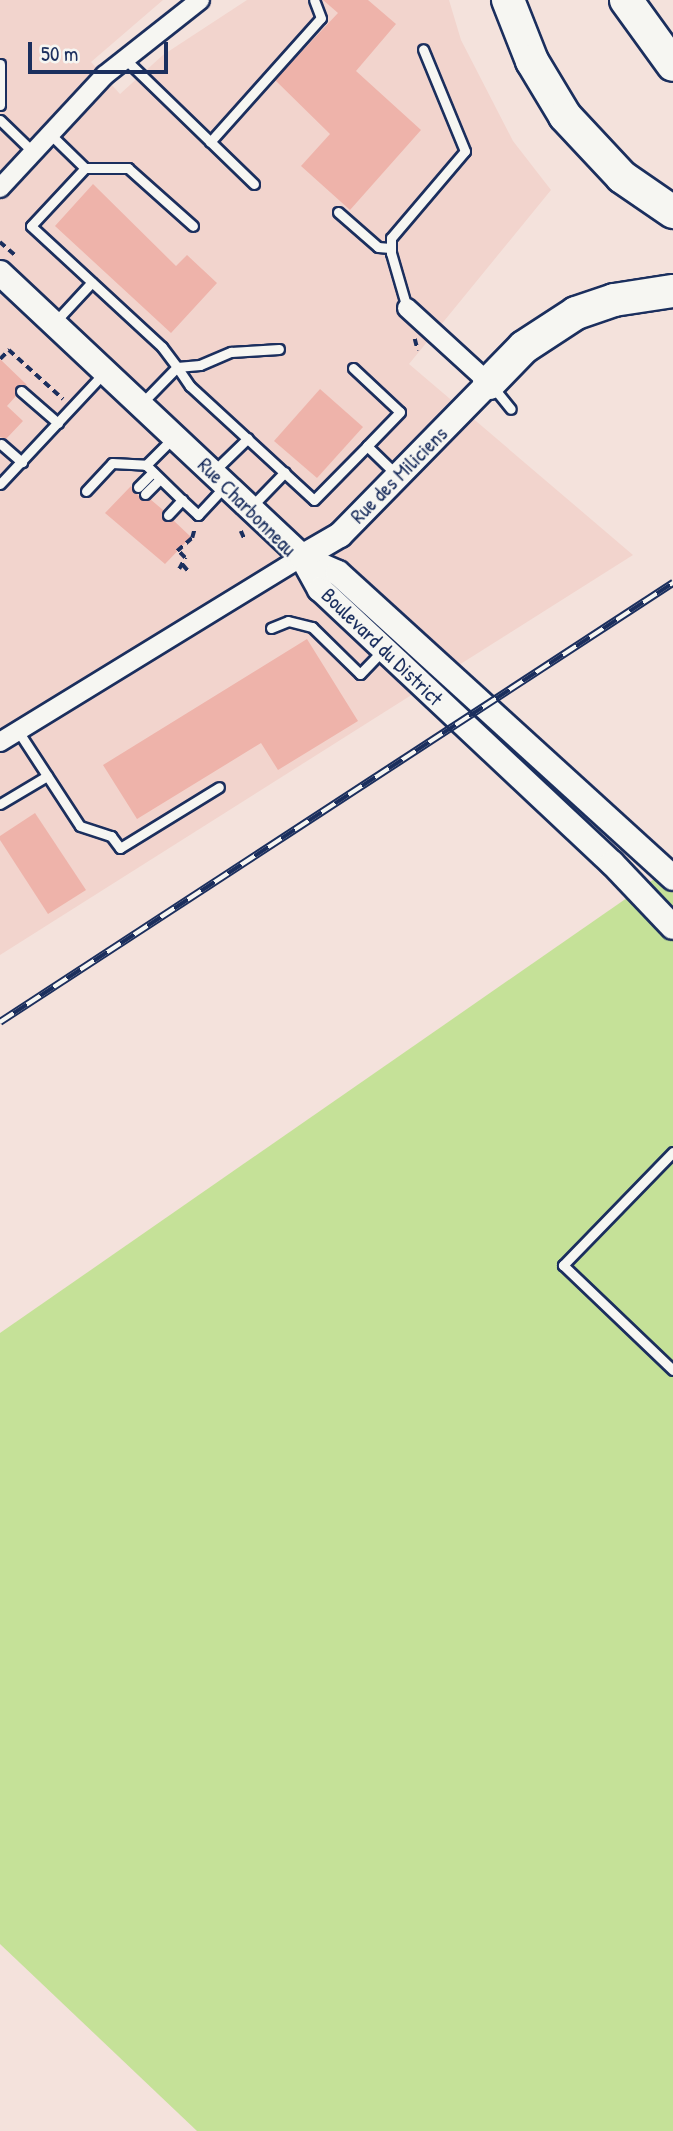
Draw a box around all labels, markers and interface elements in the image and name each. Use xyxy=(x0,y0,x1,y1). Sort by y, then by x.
scale bar xyxy=(32,28,172,72)
text: 50 m xyxy=(41,39,78,68)
street label: Rue des Miliciens xyxy=(345,421,453,529)
street label: Rue Charbonneau xyxy=(193,453,301,561)
street label: Boulevard du District xyxy=(316,583,448,711)

